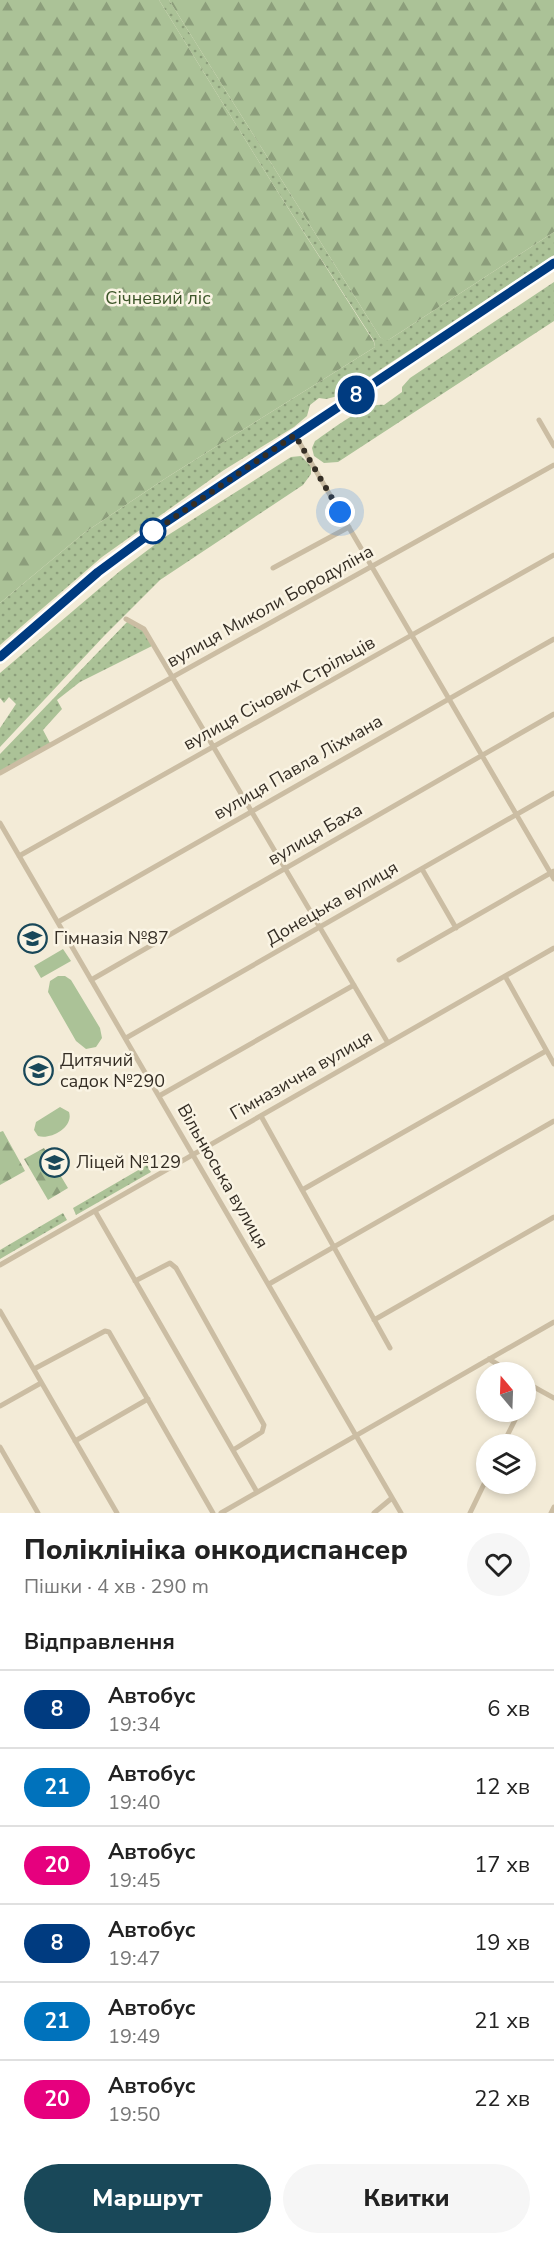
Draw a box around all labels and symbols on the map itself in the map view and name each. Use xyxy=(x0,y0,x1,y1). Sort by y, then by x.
park label: Січневий ліс xyxy=(105,286,211,310)
line badge: 8 xyxy=(336,376,376,414)
your location xyxy=(325,497,355,527)
unlabelled marker xyxy=(140,518,166,544)
street label: вулиця Миколи Бородуліна xyxy=(162,539,378,673)
street label: вулиця Січових Стрільців xyxy=(179,630,379,756)
street label: вулиця Павла Ліхмана xyxy=(209,709,387,825)
street label: вулиця Баха xyxy=(263,797,367,871)
street label: Донецька вулиця xyxy=(262,855,402,951)
school or university icon: Гімназія №87 xyxy=(17,922,49,954)
place label: Гімназія №87 xyxy=(54,926,169,950)
street label: Гімназична вулиця xyxy=(225,1024,377,1126)
place label: Дитячий садок №290 xyxy=(60,1048,165,1093)
school or university icon: Дитячий садок №290 xyxy=(23,1054,55,1086)
street label: Вільнюська вулиця xyxy=(172,1099,274,1253)
school or university icon: Ліцей №129 xyxy=(39,1146,71,1178)
place label: Ліцей №129 xyxy=(76,1150,181,1174)
north arrow xyxy=(476,1362,536,1422)

